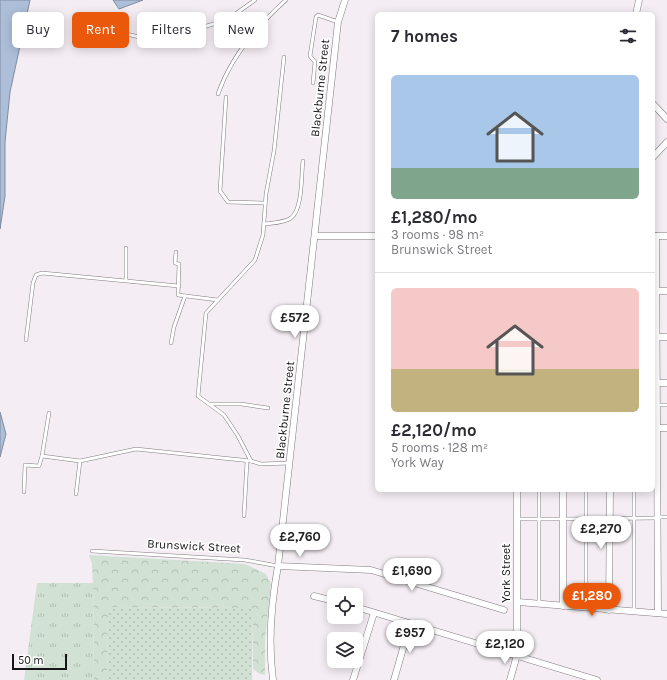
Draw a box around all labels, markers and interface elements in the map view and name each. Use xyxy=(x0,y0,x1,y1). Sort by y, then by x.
chip: Buy xyxy=(12,12,64,48)
chip: Rent xyxy=(72,12,129,48)
chip: Filters xyxy=(137,12,206,48)
chip: New xyxy=(214,12,268,48)
icon: filters xyxy=(617,25,639,47)
text: 7 homes xyxy=(391,26,458,46)
street label: Blackburne Street xyxy=(308,38,332,138)
icon: home xyxy=(479,101,551,173)
text: £1,280/mo xyxy=(391,207,477,227)
text: 3 rooms · 98 m² xyxy=(391,227,484,242)
text: Brunswick Street xyxy=(391,242,492,257)
pin: £572 xyxy=(271,305,319,339)
text: £572 xyxy=(280,310,310,325)
icon: home xyxy=(479,314,551,386)
street label: Blackburne Street xyxy=(273,360,297,460)
text: £2,120/mo xyxy=(391,420,477,440)
text: 5 rooms · 128 m² xyxy=(391,440,488,455)
text: York Way xyxy=(391,455,444,470)
pin: £2,270 xyxy=(568,516,634,550)
text: £2,270 xyxy=(580,521,622,536)
pin: £2,760 xyxy=(267,524,333,558)
text: £2,760 xyxy=(279,529,321,544)
street label: Brunswick Street xyxy=(147,537,242,555)
street label: York Street xyxy=(499,543,513,603)
pin: £1,690 xyxy=(379,558,445,592)
text: £1,690 xyxy=(392,563,432,578)
pin: £1,280 xyxy=(559,583,625,617)
map controls xyxy=(327,588,363,668)
button: locate xyxy=(327,588,363,624)
text: £1,280 xyxy=(572,588,612,603)
pin: £957 xyxy=(386,620,434,654)
text: £957 xyxy=(395,625,425,640)
pin: £2,120 xyxy=(472,631,538,665)
button: layers xyxy=(327,632,363,668)
text: £2,120 xyxy=(485,636,525,651)
scale bar xyxy=(12,652,67,671)
text: 50 m xyxy=(18,654,44,667)

